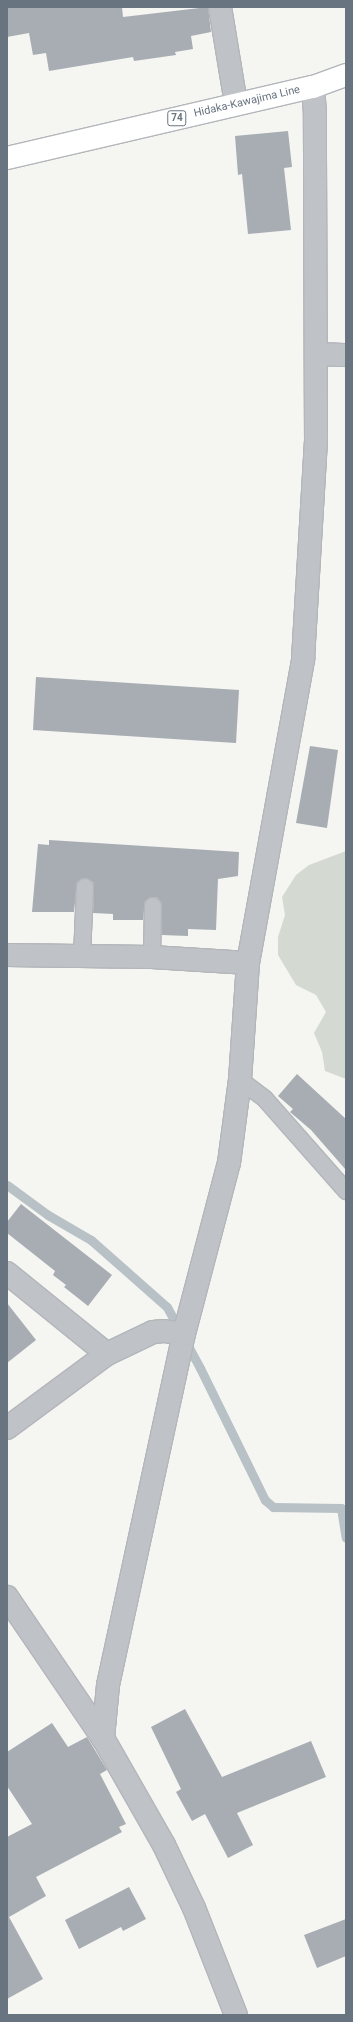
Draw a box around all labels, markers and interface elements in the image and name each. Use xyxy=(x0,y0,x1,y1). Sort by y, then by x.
street label: Hidaka-Kawajima Line xyxy=(193,83,301,121)
road number: 74 xyxy=(167,110,187,126)

